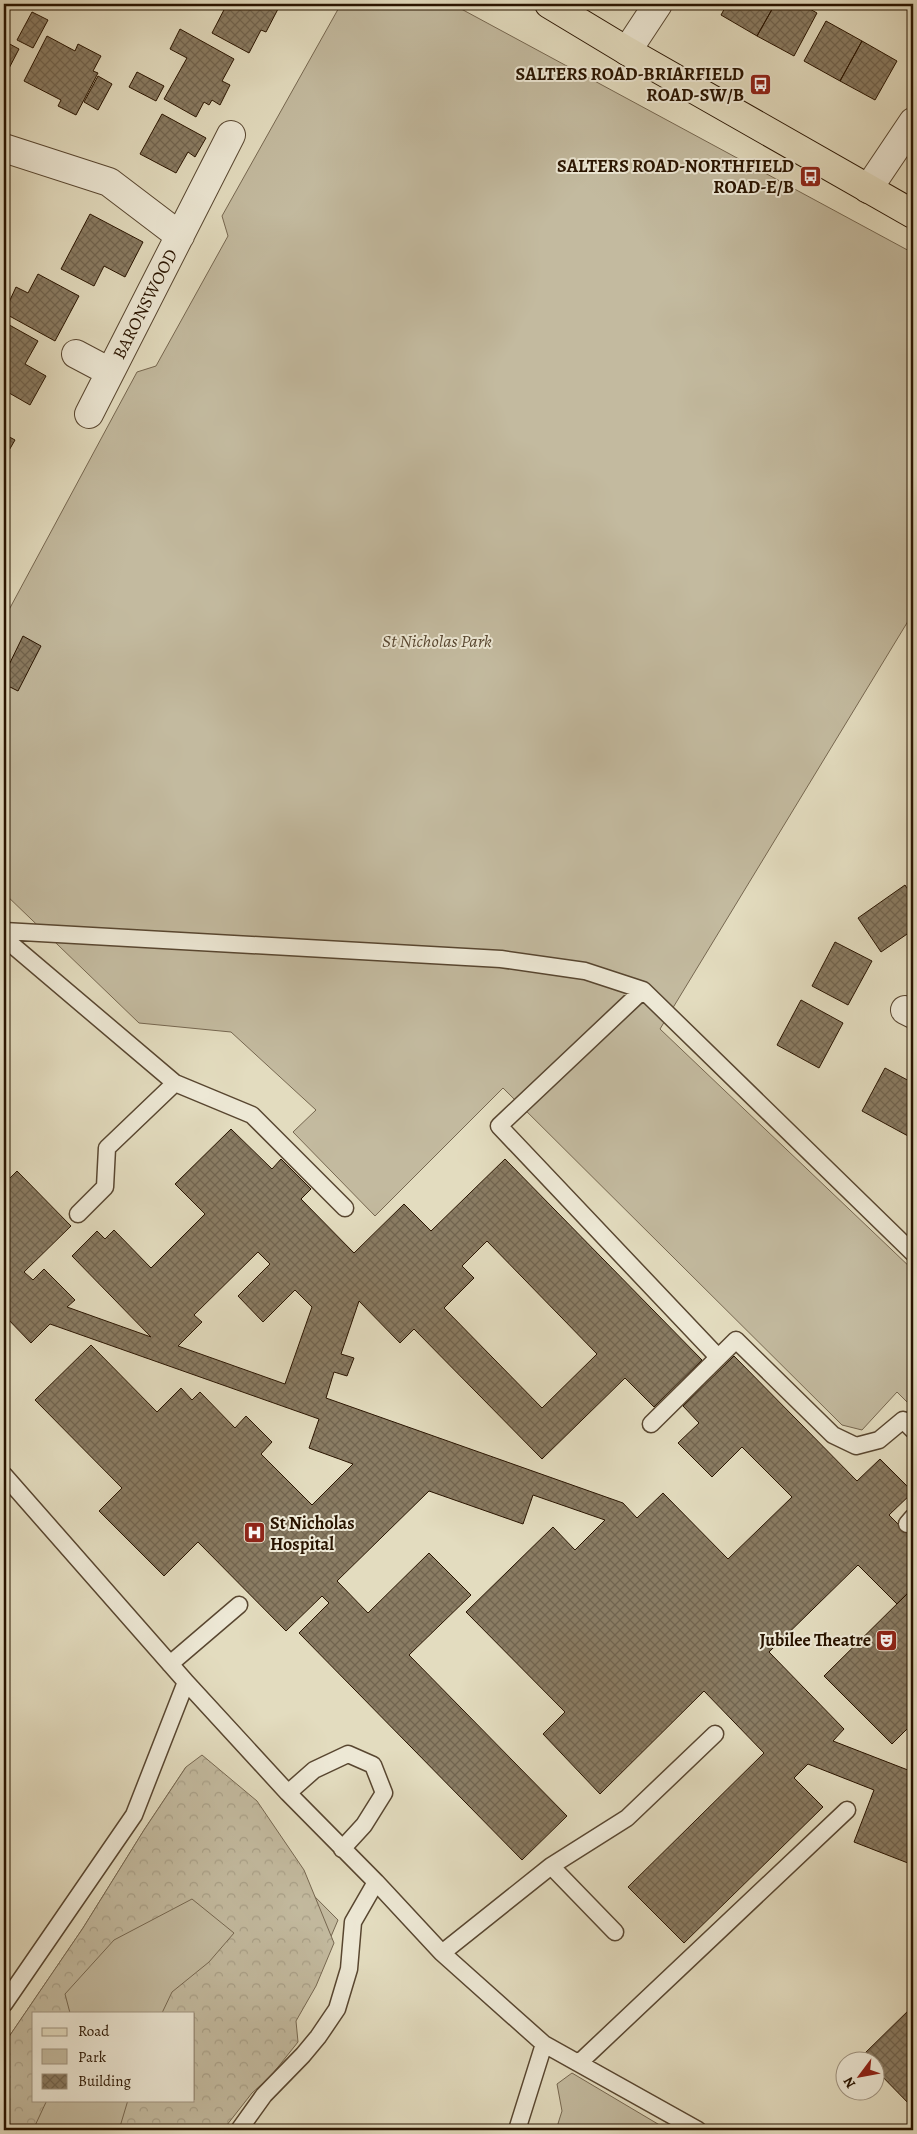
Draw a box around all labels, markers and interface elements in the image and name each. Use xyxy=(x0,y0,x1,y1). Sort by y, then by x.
place label: SALTERS ROAD-BRIARFIELD ROAD-SW/B xyxy=(516,62,744,107)
bus stop icon: SALTERS ROAD-BRIARFIELD ROAD-SW/B xyxy=(748,72,772,96)
place label: SALTERS ROAD-NORTHFIELD ROAD-E/B xyxy=(557,154,794,199)
bus stop icon: SALTERS ROAD-NORTHFIELD ROAD-E/B xyxy=(798,164,822,188)
street label: BARONSWOOD xyxy=(107,245,183,363)
park label: St Nicholas Park xyxy=(382,629,492,653)
place label: St Nicholas Hospital xyxy=(270,1511,355,1556)
hospital icon: St Nicholas Hospital xyxy=(242,1521,266,1545)
place label: Jubilee Theatre xyxy=(760,1628,871,1652)
theatre icon: Jubilee Theatre xyxy=(875,1628,899,1652)
legend xyxy=(32,2012,195,2102)
text: Road xyxy=(78,2021,110,2041)
text: Park xyxy=(78,2047,107,2067)
north arrow xyxy=(834,2052,884,2102)
text: Building xyxy=(78,2071,131,2091)
text: N xyxy=(839,2073,860,2092)

